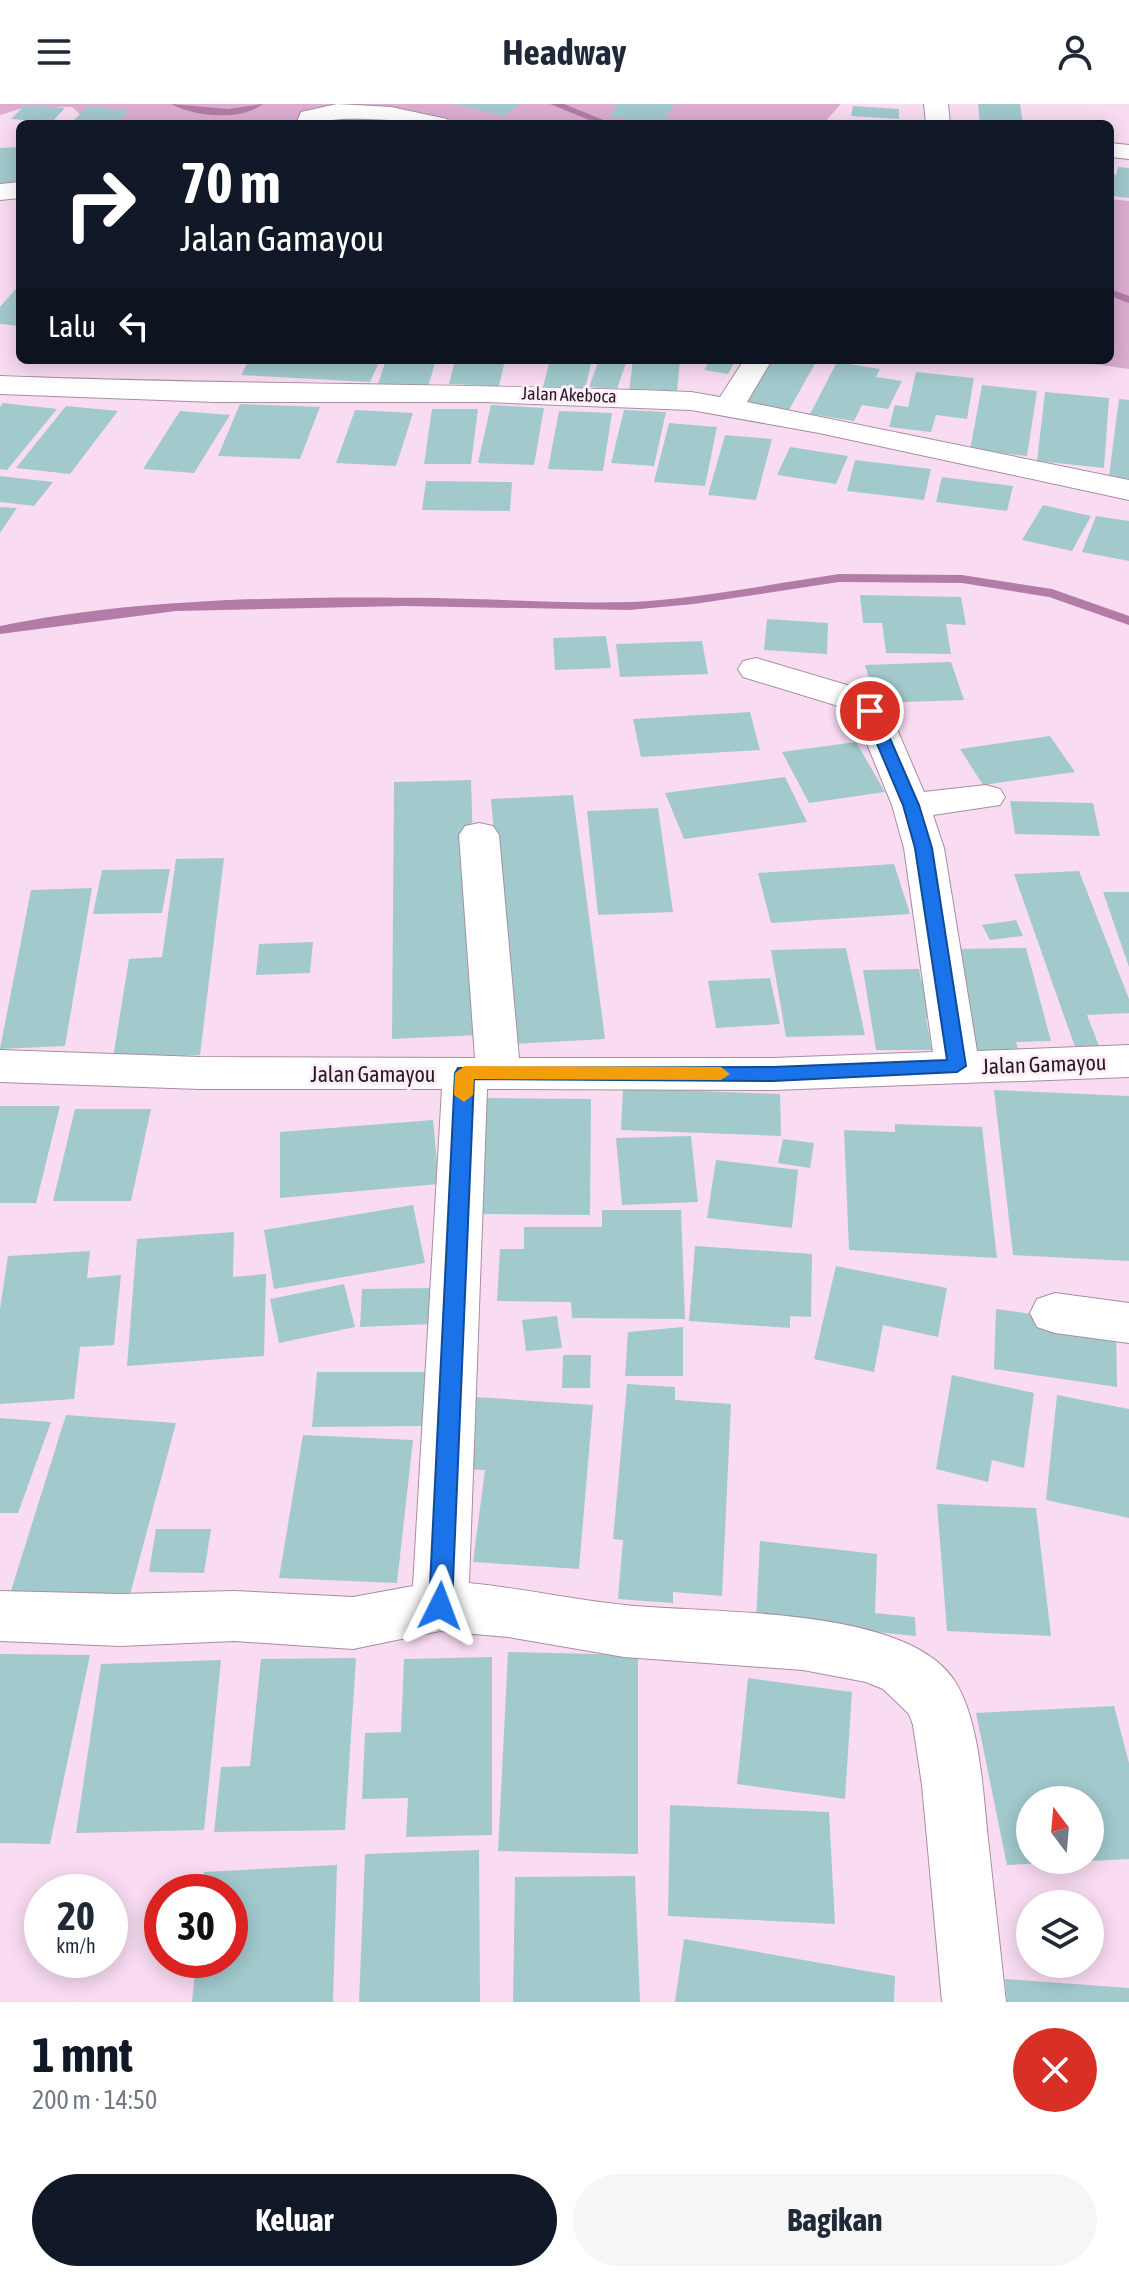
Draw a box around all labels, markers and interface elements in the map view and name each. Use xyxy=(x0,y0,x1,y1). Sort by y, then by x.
icon: menu xyxy=(32,30,76,74)
icon: person xyxy=(1053,30,1097,74)
text: Headway xyxy=(503,31,626,73)
text: 70 m xyxy=(180,151,281,215)
icon: right xyxy=(48,152,152,256)
text: Jalan Gamayou xyxy=(180,217,384,259)
icon: left xyxy=(112,304,156,348)
text: Lalu xyxy=(48,309,96,343)
street label: Jalan Akeboca xyxy=(521,382,617,407)
pin xyxy=(836,677,904,745)
icon: arrive xyxy=(848,689,892,733)
street label: Jalan Gamayou xyxy=(981,1049,1107,1079)
street label: Jalan Gamayou xyxy=(311,1061,435,1087)
position arrow xyxy=(398,1564,482,1648)
north arrow xyxy=(1016,1786,1104,1874)
map controls xyxy=(1016,1786,1104,1978)
speed limit sign: 30 xyxy=(144,1874,248,1978)
button: layers xyxy=(1016,1890,1104,1978)
text: 20 xyxy=(57,1893,95,1938)
text: km/h xyxy=(56,1934,96,1957)
text: 1 mnt xyxy=(32,2027,133,2082)
button: close xyxy=(1013,2028,1097,2112)
text: 200 m · 14:50 xyxy=(32,2085,157,2115)
button: Keluar xyxy=(32,2174,557,2266)
button: Bagikan xyxy=(573,2174,1097,2266)

